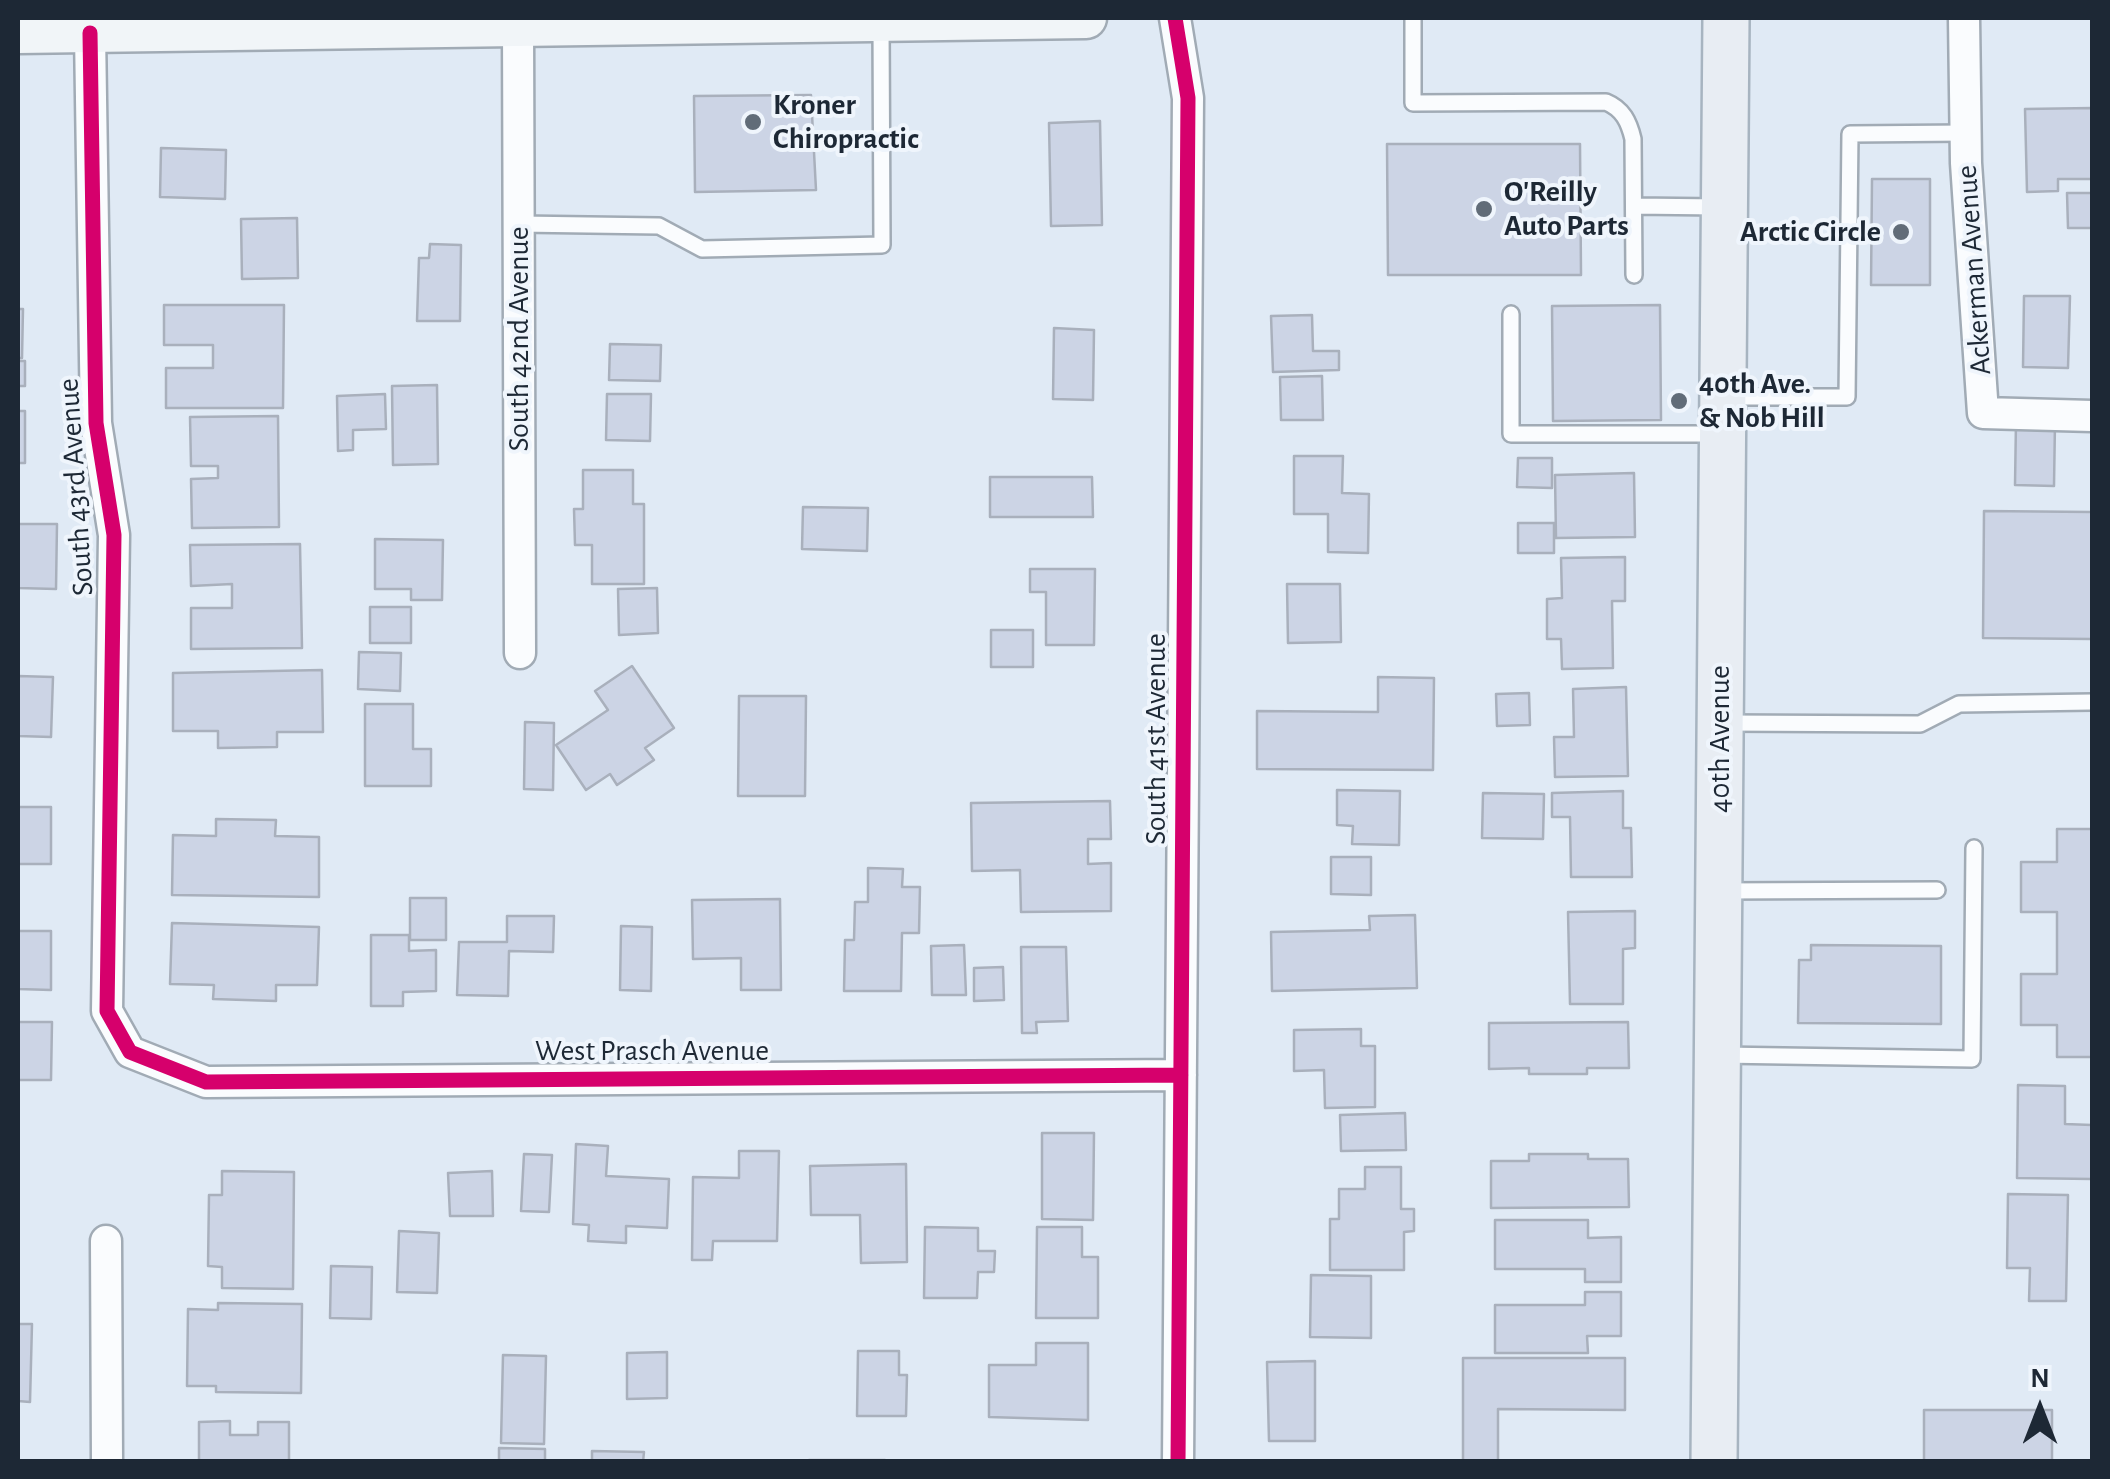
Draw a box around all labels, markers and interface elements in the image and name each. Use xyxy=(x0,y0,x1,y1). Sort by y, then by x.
place label: Kroner Chiropractic xyxy=(773,87,919,158)
marker: Kroner Chiropractic xyxy=(742,111,764,133)
street label: Ackerman Avenue xyxy=(1949,164,1999,376)
place label: O'Reilly Auto Parts xyxy=(1504,174,1629,244)
marker: O'Reilly Auto Parts xyxy=(1473,198,1495,220)
place label: Arctic Circle xyxy=(1740,214,1881,250)
marker: Arctic Circle xyxy=(1890,221,1912,243)
street label: South 42nd Avenue xyxy=(501,226,537,452)
place label: 40th Ave. & Nob Hill xyxy=(1699,366,1825,436)
street label: South 43rd Avenue xyxy=(50,377,102,597)
marker: 40th Ave. & Nob Hill xyxy=(1668,390,1690,412)
street label: South 41st Avenue xyxy=(1138,633,1174,845)
street label: 40th Avenue xyxy=(1702,665,1738,813)
street label: West Prasch Avenue xyxy=(535,1033,769,1069)
north arrow xyxy=(1990,1359,2090,1459)
text: N xyxy=(2030,1365,2050,1393)

